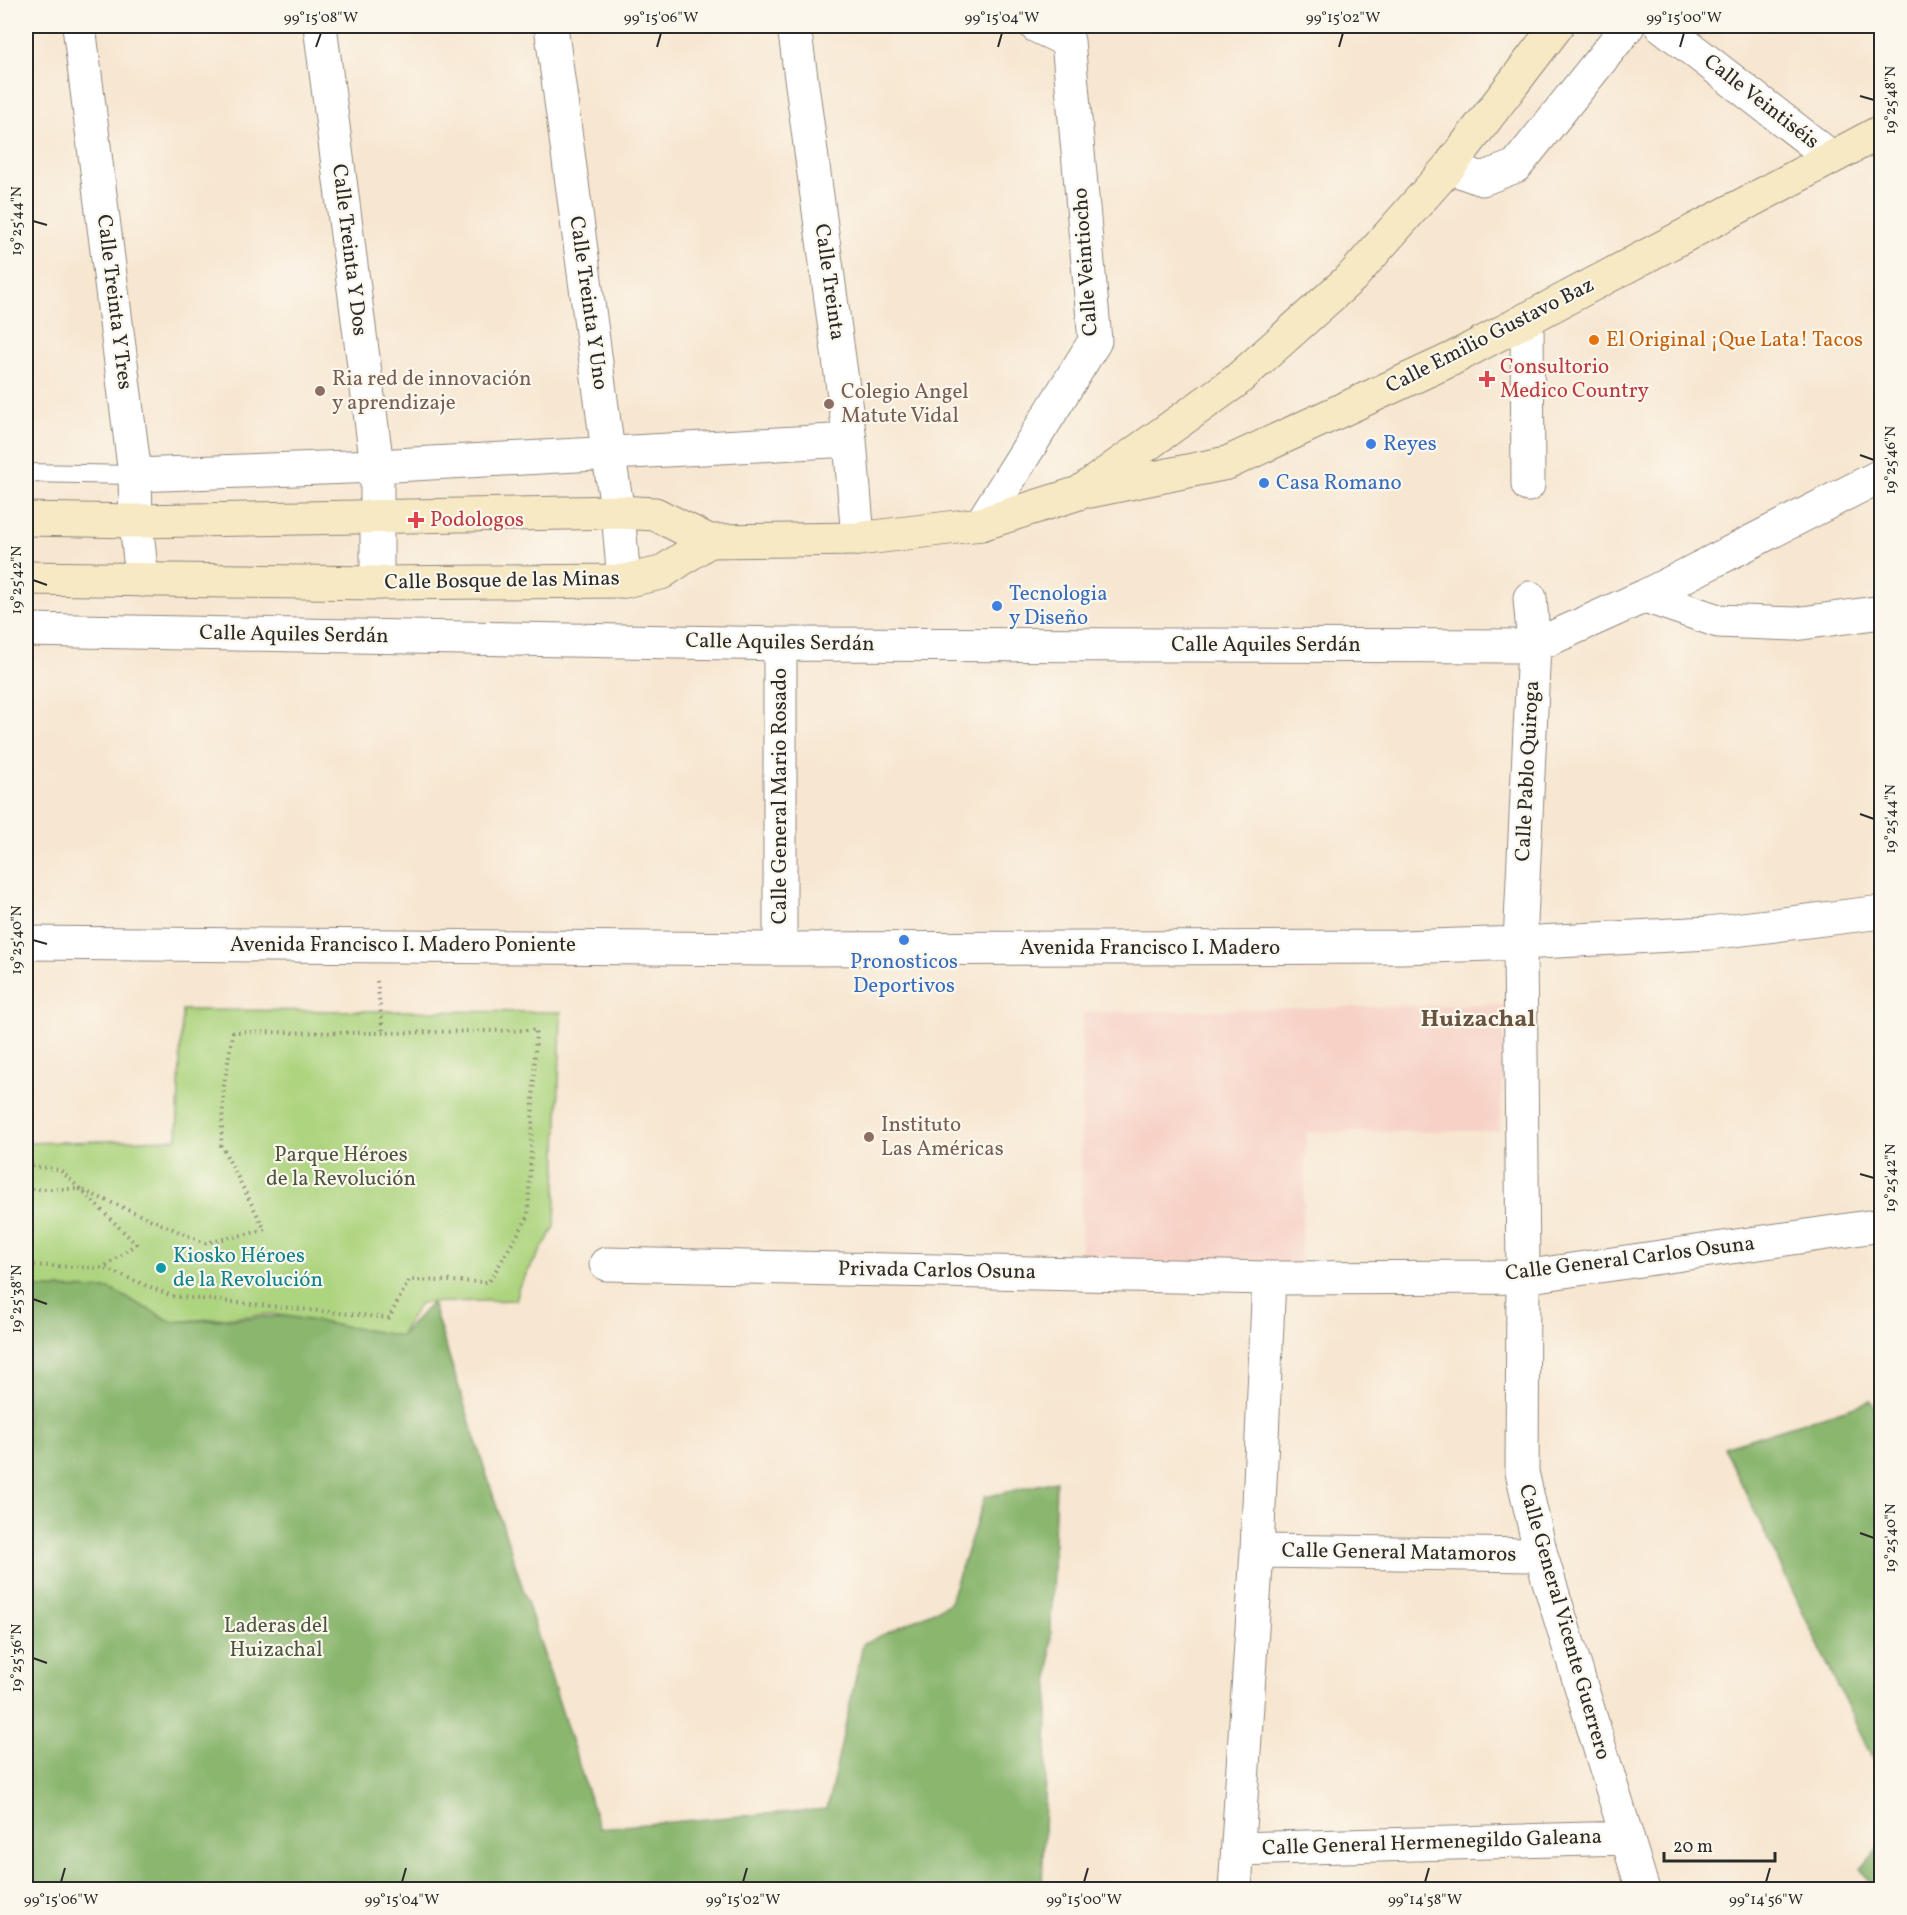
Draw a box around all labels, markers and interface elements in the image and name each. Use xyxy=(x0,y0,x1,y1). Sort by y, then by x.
text: 99°15'08"W xyxy=(284,8,358,29)
text: 99°15'06"W xyxy=(624,8,698,29)
text: 99°15'04"W xyxy=(965,8,1039,29)
text: 99°15'02"W xyxy=(1306,8,1380,29)
text: 99°15'00"W xyxy=(1646,8,1722,29)
street label: Calle Veintiséis xyxy=(1697,48,1825,156)
text: 19°25'48"N xyxy=(1881,66,1902,134)
street label: Calle Treinta Y Dos xyxy=(324,162,374,338)
text: 19°25'44"N xyxy=(7,186,28,256)
street label: Calle Veintiocho xyxy=(1066,187,1106,337)
street label: Calle Treinta Y Tres xyxy=(89,213,139,391)
street label: Calle Treinta Y Uno xyxy=(561,214,615,392)
street label: Calle Treinta xyxy=(806,222,852,342)
street label: Calle Emilio Gustavo Baz xyxy=(1381,271,1599,401)
place label: El Original ¡Que Lata! Tacos xyxy=(1606,326,1863,355)
marker: El Original ¡Que Lata! Tacos xyxy=(1587,333,1601,347)
place label: Consultorio Medico Country xyxy=(1500,353,1649,406)
place label: Ria red de innovación y aprendizaje xyxy=(332,365,531,418)
marker: Consultorio Medico Country xyxy=(1478,370,1496,388)
place label: Colegio Angel Matute Vidal xyxy=(841,378,969,431)
marker: Ria red de innovación y aprendizaje xyxy=(313,384,327,398)
marker: Colegio Angel Matute Vidal xyxy=(822,397,836,411)
text: 19°25'46"N xyxy=(1881,426,1902,494)
place label: Reyes xyxy=(1383,430,1437,459)
marker: Reyes xyxy=(1364,437,1378,451)
place label: Casa Romano xyxy=(1276,469,1402,498)
marker: Casa Romano xyxy=(1257,476,1271,490)
place label: Podologos xyxy=(430,506,524,535)
marker: Podologos xyxy=(407,511,425,529)
text: 19°25'42"N xyxy=(7,546,28,614)
street label: Calle Bosque de las Minas xyxy=(384,564,620,598)
place label: Tecnologia y Diseño xyxy=(1009,580,1108,633)
marker: Tecnologia y Diseño xyxy=(990,599,1004,613)
street label: Calle Aquiles Serdán xyxy=(199,619,389,651)
street label: Calle Aquiles Serdán xyxy=(685,627,875,659)
street label: Calle Aquiles Serdán xyxy=(1171,631,1361,660)
street label: Calle General Mario Rosado xyxy=(766,668,795,924)
street label: Calle Pablo Quiroga xyxy=(1509,680,1547,862)
text: 19°25'44"N xyxy=(1881,784,1902,854)
text: 19°25'40"N xyxy=(7,905,28,975)
street label: Avenida Francisco I. Madero Poniente xyxy=(230,931,576,960)
marker: Pronosticos Deportivos xyxy=(897,933,911,947)
street label: Avenida Francisco I. Madero xyxy=(1020,934,1280,963)
place label: Pronosticos Deportivos xyxy=(850,948,958,1001)
district label: Huizachal xyxy=(1421,1003,1535,1037)
place label: Instituto Las Américas xyxy=(881,1111,1004,1164)
marker: Instituto Las Américas xyxy=(862,1130,876,1144)
park label: Parque Héroes de la Revolución xyxy=(266,1141,416,1194)
text: 19°25'42"N xyxy=(1881,1144,1902,1212)
street label: Calle General Carlos Osuna xyxy=(1504,1229,1756,1289)
place label: Kiosko Héroes de la Revolución xyxy=(173,1242,323,1295)
street label: Privada Carlos Osuna xyxy=(838,1255,1036,1287)
marker: Kiosko Héroes de la Revolución xyxy=(154,1261,168,1275)
text: 19°25'38"N xyxy=(7,1265,28,1333)
street label: Calle General Vicente Guerrero xyxy=(1511,1481,1617,1763)
text: 19°25'40"N xyxy=(1881,1503,1902,1573)
street label: Calle General Matamoros xyxy=(1281,1536,1517,1570)
park label: Laderas del Huizachal xyxy=(224,1612,328,1665)
text: 19°25'36"N xyxy=(7,1624,28,1692)
street label: Calle General Hermenegildo Galeana xyxy=(1262,1823,1602,1863)
scale bar xyxy=(1664,1825,1775,1863)
text: 20 m xyxy=(1673,1835,1713,1860)
text: 99°15'06"W xyxy=(24,1890,98,1911)
text: 99°15'04"W xyxy=(365,1890,439,1911)
text: 99°15'02"W xyxy=(706,1890,780,1911)
text: 99°15'00"W xyxy=(1046,1890,1122,1911)
text: 99°14'58"W xyxy=(1388,1890,1462,1911)
text: 99°14'56"W xyxy=(1729,1890,1803,1911)

